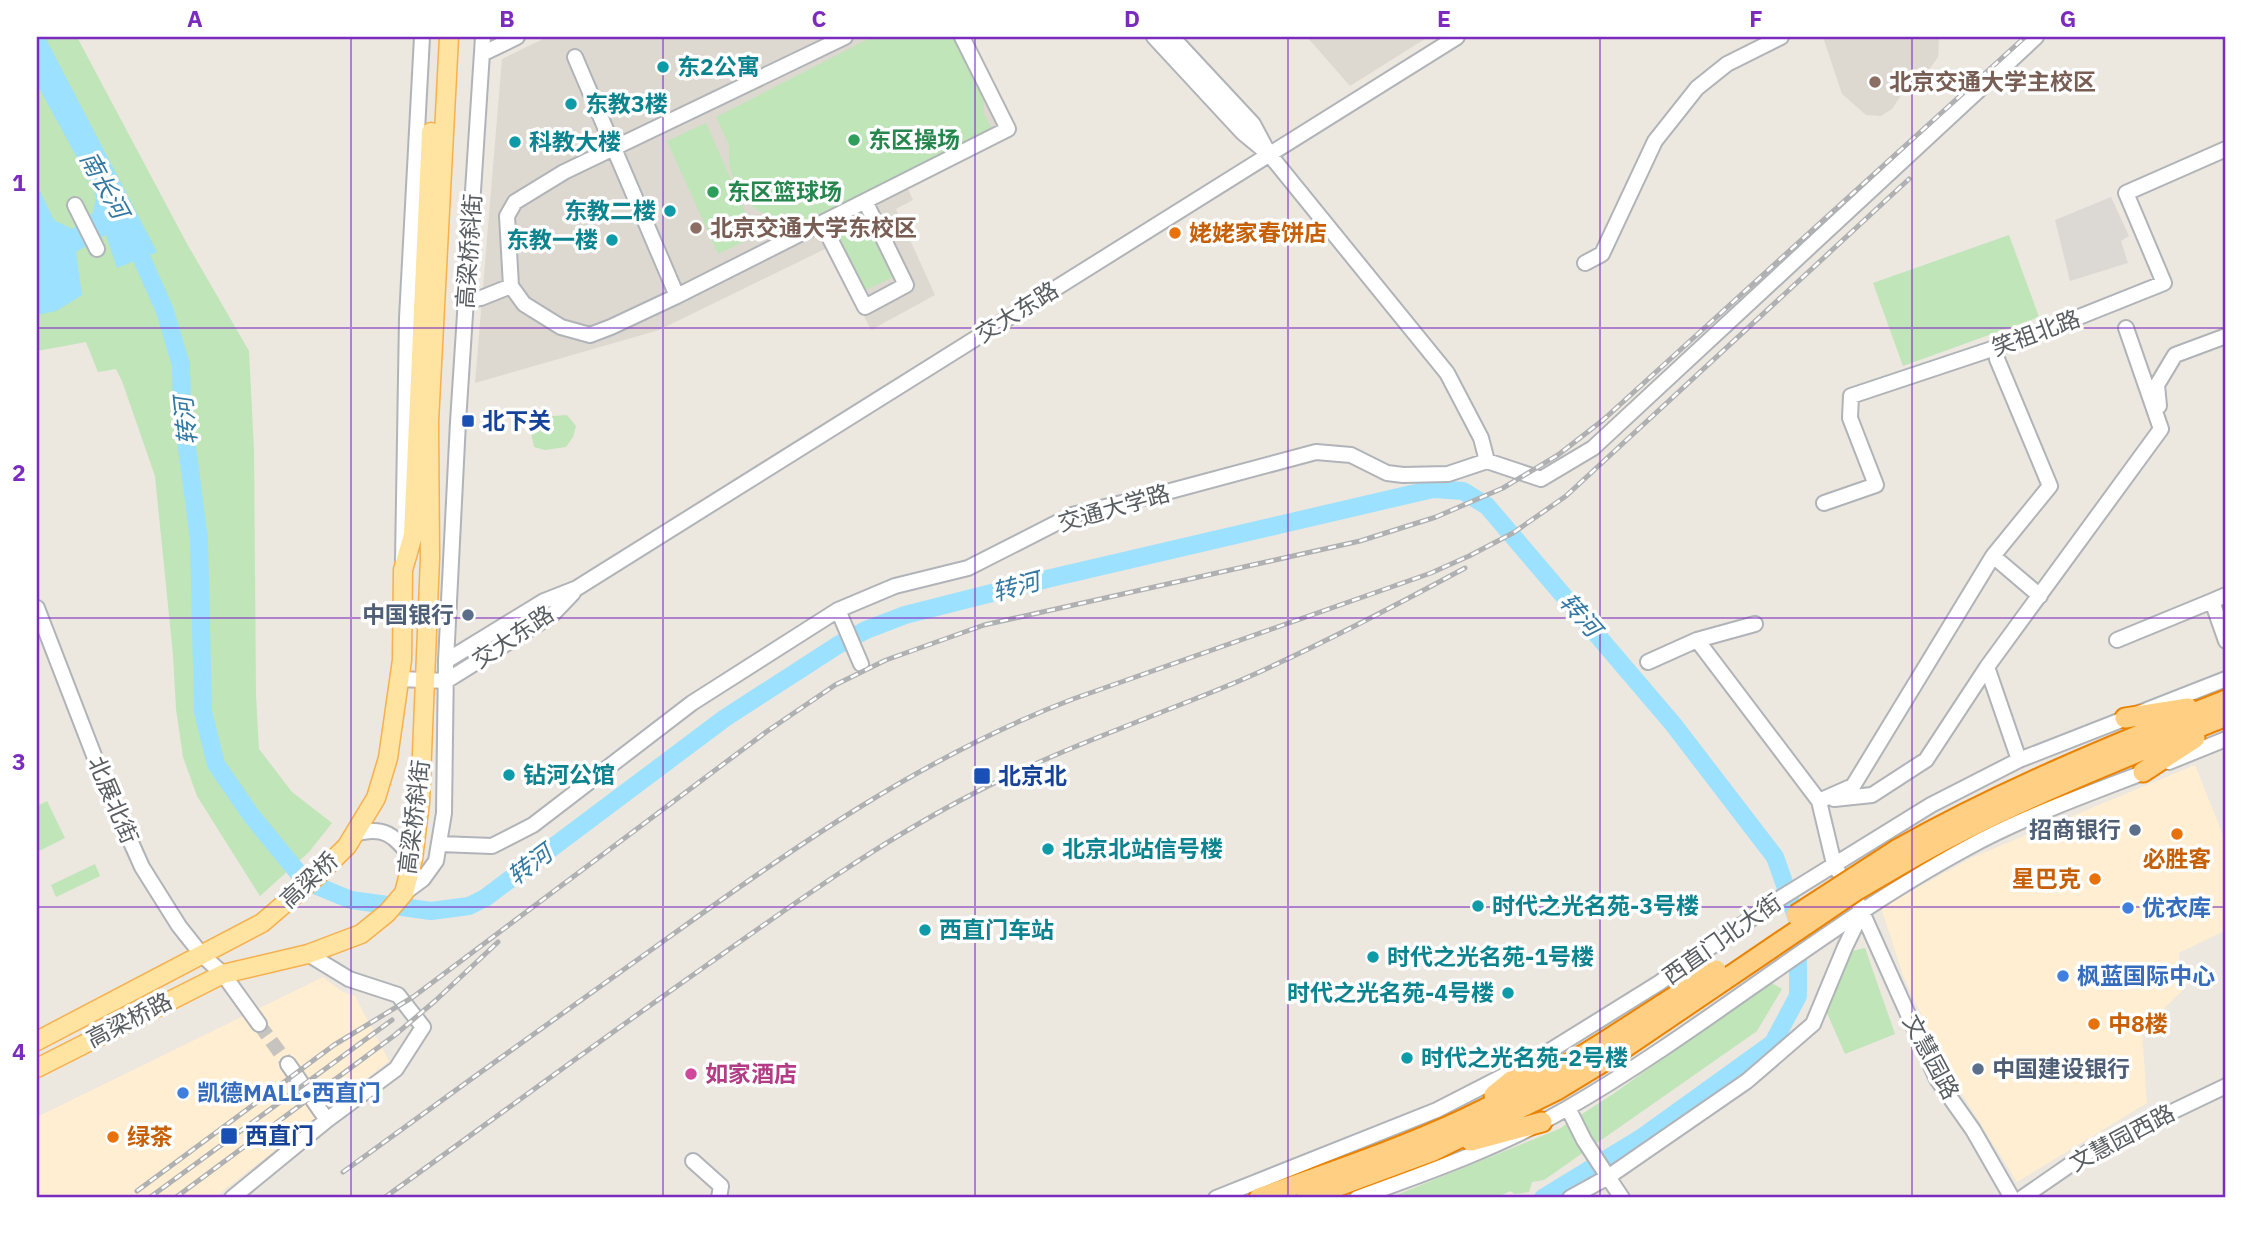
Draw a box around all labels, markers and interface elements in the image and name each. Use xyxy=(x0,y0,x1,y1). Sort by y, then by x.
text: A xyxy=(187,3,203,33)
text: B xyxy=(499,3,515,33)
text: C xyxy=(812,3,827,33)
text: D xyxy=(1124,3,1140,33)
text: E xyxy=(1437,3,1451,33)
text: F xyxy=(1749,3,1763,33)
text: G xyxy=(2060,3,2076,33)
place label: 东2公寓 xyxy=(677,51,760,81)
marker: 东2公寓 xyxy=(655,59,671,75)
place label: 北京交通大学主校区 xyxy=(1889,66,2096,96)
marker: 北京交通大学主校区 xyxy=(1867,74,1883,90)
place label: 东教3楼 xyxy=(585,88,668,118)
marker: 东教3楼 xyxy=(563,96,579,112)
place label: 东区操场 xyxy=(868,124,960,154)
place label: 科教大楼 xyxy=(529,126,621,156)
marker: 东区操场 xyxy=(846,132,862,148)
marker: 科教大楼 xyxy=(507,134,523,150)
water label: 南长河 xyxy=(73,145,138,227)
text: 1 xyxy=(12,167,26,197)
place label: 东区篮球场 xyxy=(727,176,842,206)
marker: 东区篮球场 xyxy=(705,184,721,200)
street label: 高梁桥斜街 xyxy=(449,193,487,309)
place label: 东教二楼 xyxy=(564,195,656,225)
marker: 东教二楼 xyxy=(662,203,678,219)
place label: 北京交通大学东校区 xyxy=(710,212,917,242)
place label: 姥姥家春饼店 xyxy=(1189,217,1327,247)
marker: 北京交通大学东校区 xyxy=(688,220,704,236)
place label: 东教一楼 xyxy=(506,224,598,254)
marker: 姥姥家春饼店 xyxy=(1167,225,1183,241)
marker: 东教一楼 xyxy=(604,232,620,248)
street label: 交大东路 xyxy=(970,274,1063,348)
street label: 笑祖北路 xyxy=(1987,302,2084,362)
water label: 转河 xyxy=(166,392,203,447)
place label: 北下关 xyxy=(482,405,551,435)
marker: 北下关 xyxy=(460,413,476,429)
text: 2 xyxy=(12,457,26,487)
street label: 交通大学路 xyxy=(1054,477,1173,537)
water label: 转河 xyxy=(988,563,1047,608)
water label: 转河 xyxy=(1553,586,1611,646)
street label: 交大东路 xyxy=(466,598,559,674)
place label: 中国银行 xyxy=(362,599,454,629)
marker: 中国银行 xyxy=(460,607,476,623)
text: 3 xyxy=(12,746,26,776)
street label: 北展北街 xyxy=(82,751,146,848)
street label: 高梁桥斜街 xyxy=(391,758,435,876)
place label: 钻河公馆 xyxy=(523,759,615,789)
place label: 北京北 xyxy=(998,760,1067,790)
marker: 北京北 xyxy=(972,766,992,786)
marker: 钻河公馆 xyxy=(501,767,517,783)
place label: 招商银行 xyxy=(2029,814,2121,844)
marker: 招商银行 xyxy=(2127,822,2143,838)
marker: 必胜客 xyxy=(2169,826,2185,842)
place label: 北京北站信号楼 xyxy=(1062,833,1223,863)
water label: 转河 xyxy=(501,835,561,891)
marker: 北京北站信号楼 xyxy=(1040,841,1056,857)
place label: 必胜客 xyxy=(2143,843,2212,873)
street label: 高梁桥 xyxy=(273,845,344,914)
place label: 星巴克 xyxy=(2012,863,2081,893)
marker: 星巴克 xyxy=(2087,871,2103,887)
street label: 西直门北大街 xyxy=(1656,886,1787,990)
place label: 时代之光名苑-3号楼 xyxy=(1492,890,1699,920)
place label: 优衣库 xyxy=(2142,892,2211,922)
marker: 时代之光名苑-3号楼 xyxy=(1470,898,1486,914)
marker: 优衣库 xyxy=(2120,900,2136,916)
place label: 西直门车站 xyxy=(939,914,1054,944)
marker: 西直门车站 xyxy=(917,922,933,938)
place label: 时代之光名苑-1号楼 xyxy=(1387,941,1594,971)
marker: 时代之光名苑-1号楼 xyxy=(1365,949,1381,965)
place label: 枫蓝国际中心 xyxy=(2077,960,2215,990)
marker: 枫蓝国际中心 xyxy=(2055,968,2071,984)
place label: 时代之光名苑-4号楼 xyxy=(1287,977,1494,1007)
street label: 高梁桥路 xyxy=(81,985,176,1053)
marker: 时代之光名苑-4号楼 xyxy=(1500,985,1516,1001)
place label: 中8楼 xyxy=(2108,1008,2168,1038)
street label: 文慧园路 xyxy=(1897,1009,1967,1104)
marker: 中8楼 xyxy=(2086,1016,2102,1032)
text: 4 xyxy=(12,1036,26,1066)
place label: 时代之光名苑-2号楼 xyxy=(1421,1042,1628,1072)
marker: 时代之光名苑-2号楼 xyxy=(1399,1050,1415,1066)
place label: 中国建设银行 xyxy=(1992,1053,2130,1083)
place label: 如家酒店 xyxy=(705,1058,797,1088)
marker: 中国建设银行 xyxy=(1970,1061,1986,1077)
marker: 如家酒店 xyxy=(683,1066,699,1082)
place label: 凯德MALL•西直门 xyxy=(197,1077,381,1107)
marker: 凯德MALL•西直门 xyxy=(175,1085,191,1101)
street label: 文慧园西路 xyxy=(2064,1097,2179,1177)
place label: 西直门 xyxy=(245,1120,314,1150)
place label: 绿茶 xyxy=(127,1121,173,1151)
marker: 西直门 xyxy=(219,1126,239,1146)
marker: 绿茶 xyxy=(105,1129,121,1145)

